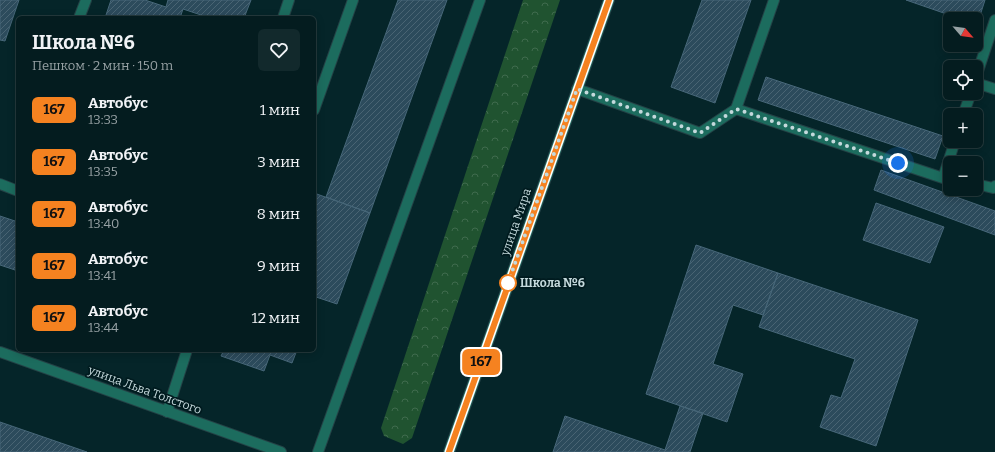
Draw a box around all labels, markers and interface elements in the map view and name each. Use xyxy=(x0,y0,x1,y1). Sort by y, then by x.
north arrow xyxy=(943,12,983,52)
map controls xyxy=(943,12,983,196)
button: heart xyxy=(258,29,300,71)
text: Школа №6 xyxy=(32,31,135,54)
text: Пешком · 2 мин · 150 m xyxy=(32,58,173,73)
button: locate xyxy=(943,60,983,100)
text: Автобус xyxy=(88,94,148,112)
text: 167 xyxy=(43,101,65,118)
text: 1 мин xyxy=(260,101,300,119)
button: + xyxy=(943,108,983,148)
text: 13:33 xyxy=(88,112,118,127)
text: Автобус xyxy=(88,146,148,164)
text: 167 xyxy=(43,153,65,170)
text: 3 мин xyxy=(257,153,300,171)
your location xyxy=(888,153,908,173)
button: − xyxy=(943,156,983,196)
text: 13:35 xyxy=(88,164,118,179)
street label: улица Мира xyxy=(498,186,534,258)
text: Автобус xyxy=(88,198,148,216)
text: 167 xyxy=(43,205,65,222)
text: 8 мин xyxy=(257,205,300,223)
text: 13:40 xyxy=(88,216,119,231)
text: Автобус xyxy=(88,250,148,268)
text: 167 xyxy=(43,257,65,274)
text: 9 мин xyxy=(257,257,300,275)
text: 13:41 xyxy=(88,268,116,283)
marker: Школа №6 xyxy=(499,274,517,292)
place label: Школа №6 xyxy=(520,276,585,290)
text: Автобус xyxy=(88,302,148,320)
text: 167 xyxy=(43,309,65,326)
text: 12 мин xyxy=(252,309,300,327)
text: 13:44 xyxy=(88,320,119,335)
line badge: 167 xyxy=(458,349,504,375)
text: 167 xyxy=(470,353,492,370)
street label: улица Льва Толстого xyxy=(86,363,204,417)

